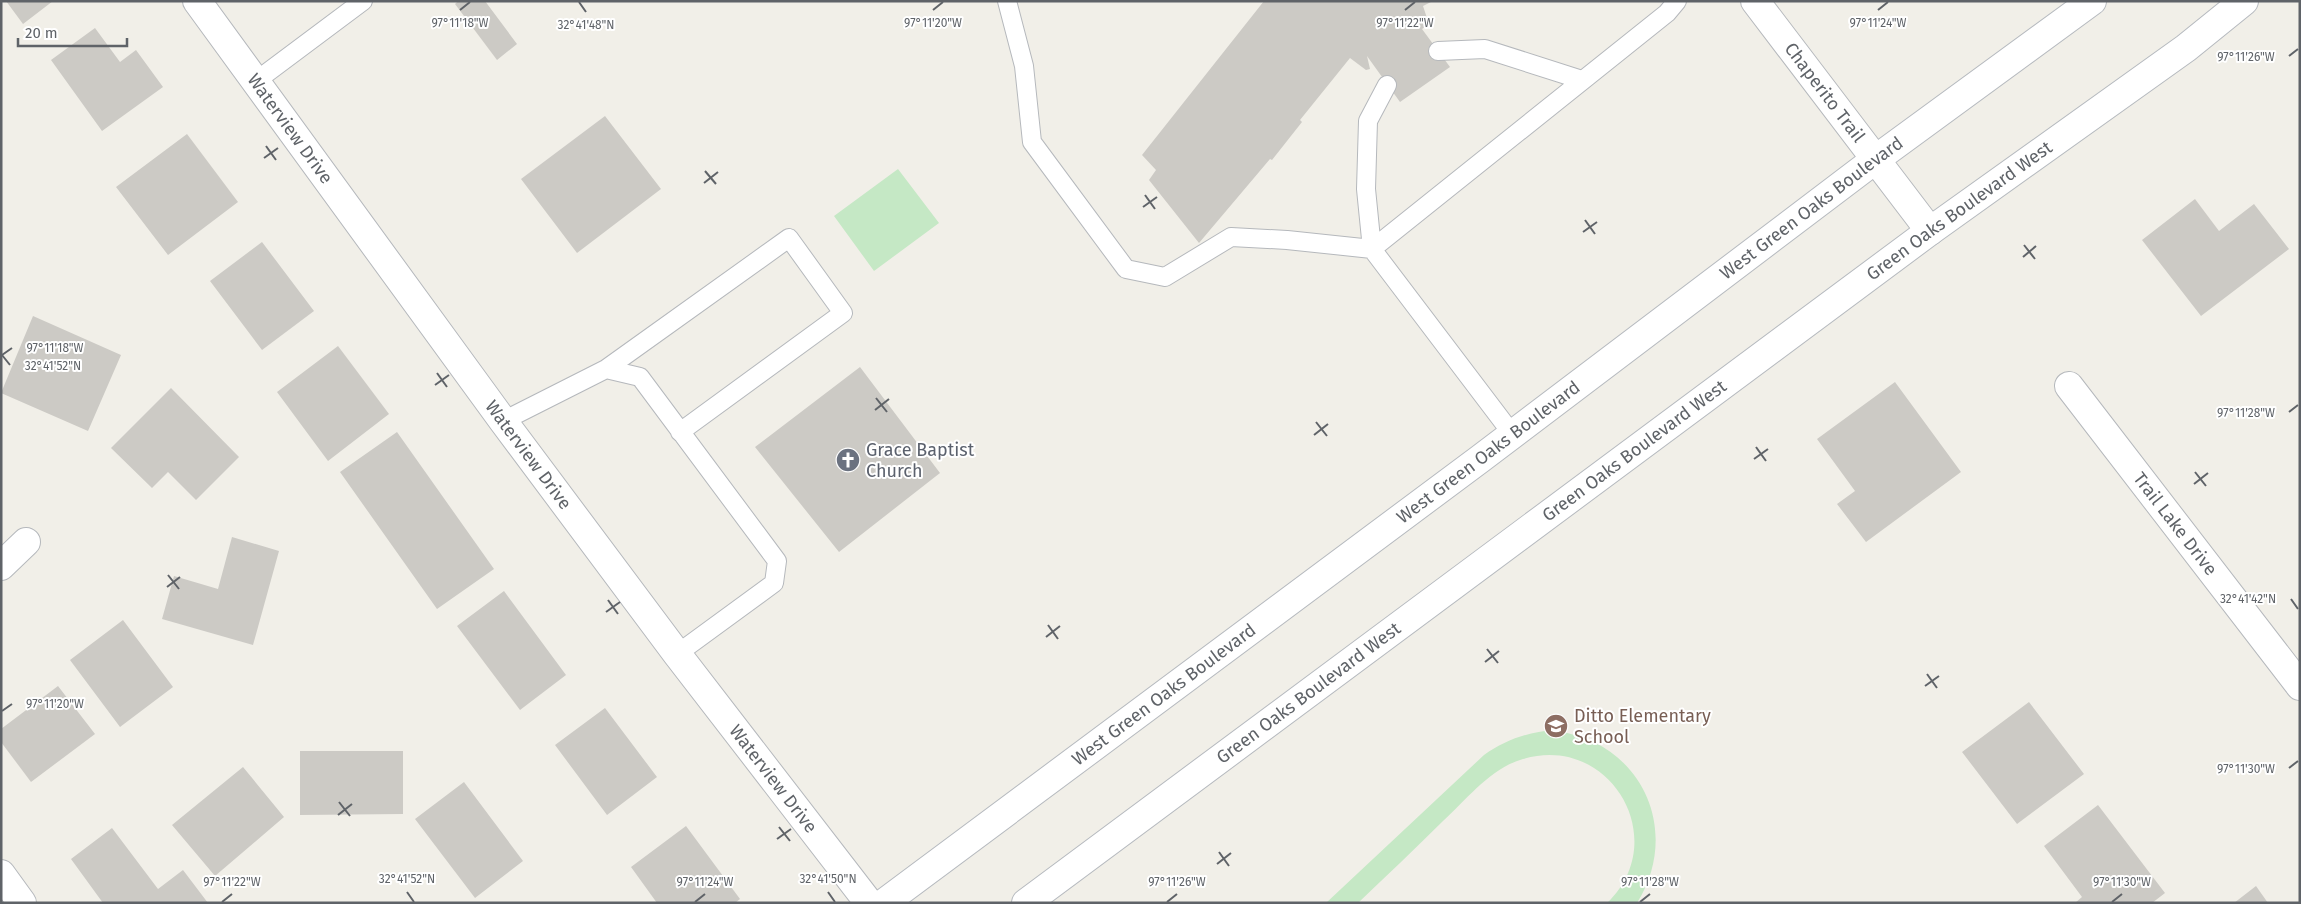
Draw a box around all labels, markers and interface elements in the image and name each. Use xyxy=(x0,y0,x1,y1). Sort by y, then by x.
scale bar xyxy=(18,15,126,47)
text: 97°11'18"W xyxy=(431,16,489,30)
text: 97°11'20"W xyxy=(904,16,962,30)
text: 97°11'22"W xyxy=(1376,16,1434,30)
text: 97°11'24"W xyxy=(1850,16,1906,30)
text: 32°41'48"N xyxy=(558,18,614,32)
text: 20 m xyxy=(25,24,58,42)
street label: Chaperito Trail xyxy=(1780,38,1870,147)
text: 97°11'26"W xyxy=(2217,50,2275,64)
street label: Waterview Drive xyxy=(243,69,337,188)
street label: West Green Oaks Boulevard xyxy=(1716,132,1907,284)
street label: Green Oaks Boulevard West xyxy=(1862,136,2057,285)
text: 97°11'18"W xyxy=(26,341,84,355)
text: 32°41'52"N xyxy=(25,359,81,373)
street label: Green Oaks Boulevard West xyxy=(1538,375,1731,526)
street label: West Green Oaks Boulevard xyxy=(1392,376,1584,528)
street label: Waterview Drive xyxy=(481,396,576,514)
text: 97°11'28"W xyxy=(2217,406,2275,420)
place label: Grace Baptist Church xyxy=(866,439,975,482)
church icon: Grace Baptist Church xyxy=(835,447,861,473)
street label: Trail Lake Drive xyxy=(2128,468,2222,580)
text: 32°41'42"N xyxy=(2220,592,2276,606)
street label: Green Oaks Boulevard West xyxy=(1212,617,1405,769)
street label: West Green Oaks Boulevard xyxy=(1068,619,1260,770)
text: 97°11'20"W xyxy=(26,697,84,711)
place label: Ditto Elementary School xyxy=(1574,705,1711,748)
school or university icon: Ditto Elementary School xyxy=(1543,713,1569,739)
street label: Waterview Drive xyxy=(725,720,822,837)
text: 97°11'30"W xyxy=(2217,762,2275,776)
text: 32°41'52"N xyxy=(379,872,435,886)
text: 32°41'50"N xyxy=(799,872,857,886)
text: 97°11'22"W xyxy=(203,875,261,889)
text: 97°11'24"W xyxy=(677,875,733,889)
text: 97°11'26"W xyxy=(1148,875,1206,889)
text: 97°11'28"W xyxy=(1621,875,1679,889)
text: 97°11'30"W xyxy=(2093,875,2151,889)

